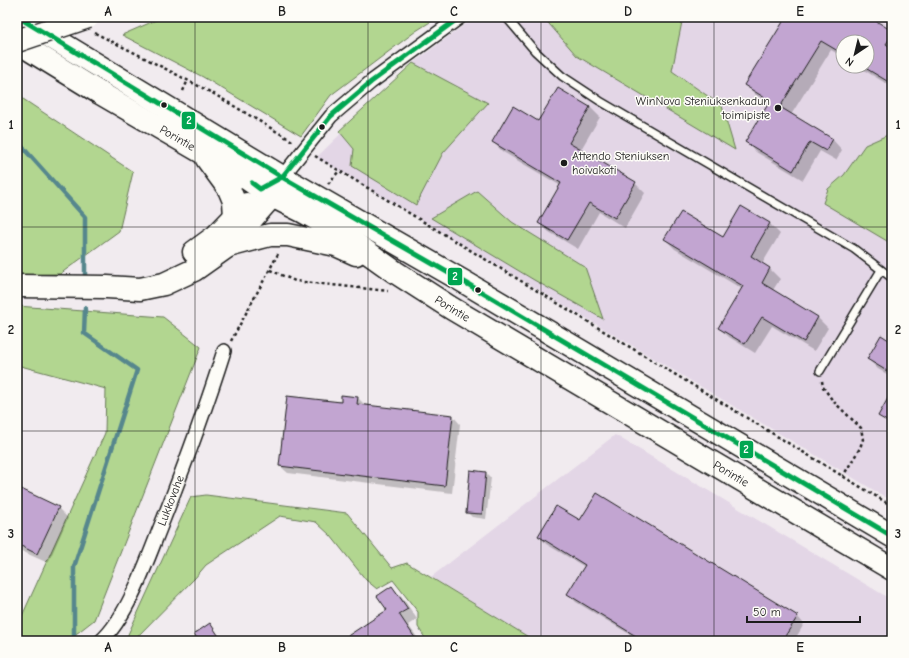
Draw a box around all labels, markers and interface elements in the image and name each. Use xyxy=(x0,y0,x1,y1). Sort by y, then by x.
text: A xyxy=(104,4,112,19)
text: B xyxy=(278,4,286,19)
text: C xyxy=(450,4,458,19)
text: D xyxy=(624,4,632,19)
text: E xyxy=(796,4,804,19)
north arrow xyxy=(835,34,875,74)
text: N xyxy=(843,54,856,69)
place label: WinNova Steniuksenkadun toimipiste xyxy=(636,94,770,122)
unlabelled marker xyxy=(159,100,169,110)
marker: WinNova Steniuksenkadun toimipiste xyxy=(773,103,783,113)
line badge: 2 xyxy=(181,111,196,130)
text: 2 xyxy=(186,114,192,127)
text: 1 xyxy=(8,117,14,132)
text: 1 xyxy=(895,117,901,132)
street label: Porintie xyxy=(157,122,198,154)
unlabelled marker xyxy=(317,122,327,132)
place label: Attendo Steniuksen hoivakoti xyxy=(572,149,669,177)
marker: Attendo Steniuksen hoivakoti xyxy=(559,158,569,168)
line badge: 2 xyxy=(447,267,463,286)
text: 2 xyxy=(452,270,458,283)
unlabelled marker xyxy=(473,285,483,295)
street label: Porintie xyxy=(432,292,473,325)
text: 2 xyxy=(8,322,14,337)
text: 2 xyxy=(895,322,901,337)
line badge: 2 xyxy=(739,440,754,459)
text: 2 xyxy=(743,443,749,456)
street label: Porintie xyxy=(711,458,751,490)
street label: Lukkovahe xyxy=(155,473,187,528)
text: 3 xyxy=(8,526,14,541)
text: 3 xyxy=(895,526,901,541)
scale bar xyxy=(747,598,860,624)
text: 50 m xyxy=(753,605,781,619)
text: A xyxy=(104,640,112,655)
text: B xyxy=(278,640,286,655)
text: C xyxy=(450,640,458,655)
text: D xyxy=(624,640,632,655)
text: E xyxy=(796,640,804,655)

